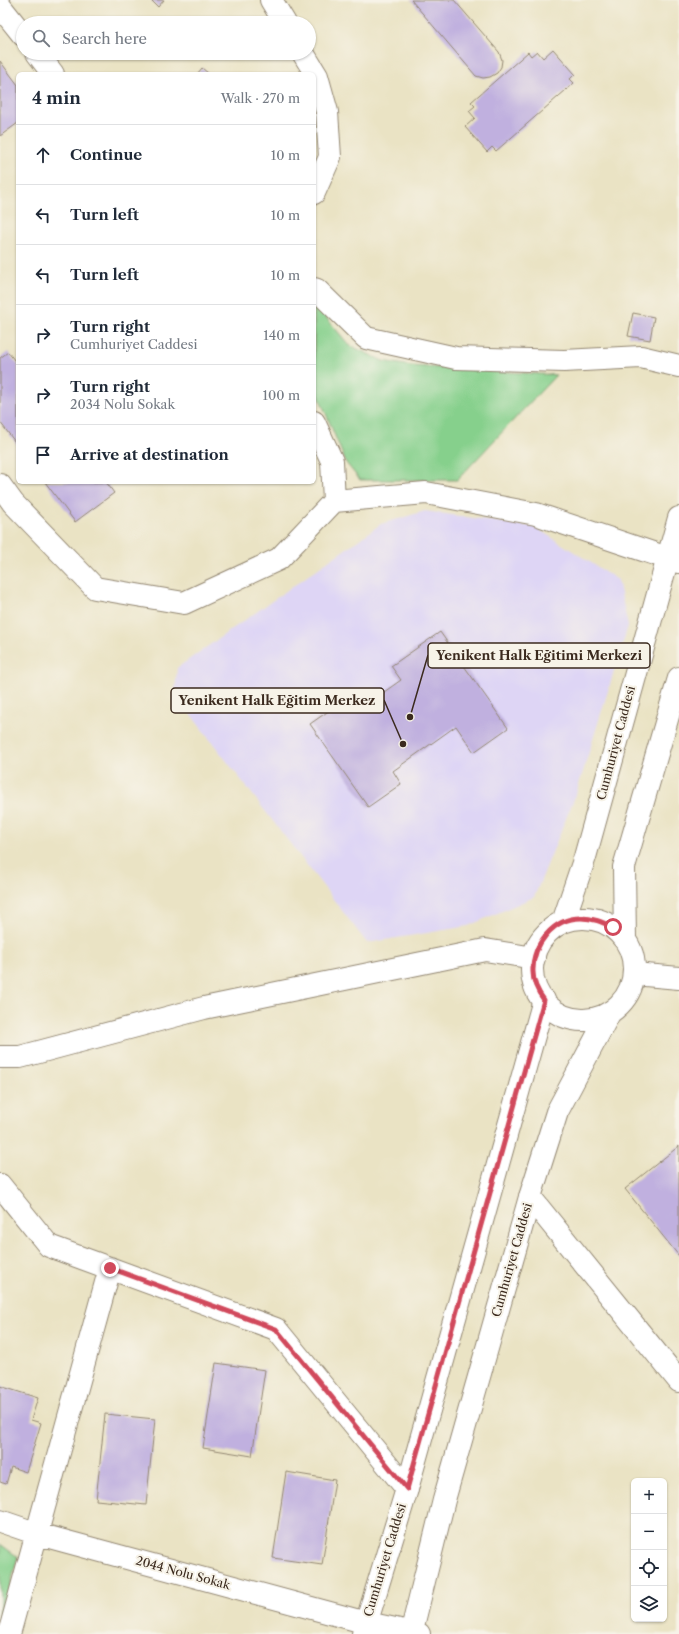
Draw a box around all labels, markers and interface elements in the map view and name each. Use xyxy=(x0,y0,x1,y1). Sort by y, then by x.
search box xyxy=(16,16,316,60)
icon: search xyxy=(30,27,52,49)
text: Search here xyxy=(62,29,147,48)
text: 4 min xyxy=(32,88,81,108)
text: Walk · 270 m xyxy=(221,90,300,106)
icon: ahead xyxy=(32,144,54,166)
text: Continue xyxy=(70,145,142,164)
text: 10 m xyxy=(271,147,300,163)
icon: left xyxy=(32,204,54,226)
text: Turn left xyxy=(70,205,139,224)
text: 10 m xyxy=(271,207,300,223)
icon: left xyxy=(32,264,54,286)
text: Turn left xyxy=(70,265,139,284)
text: 10 m xyxy=(271,267,300,283)
text: Turn right xyxy=(70,317,150,336)
icon: right xyxy=(32,324,54,346)
text: 140 m xyxy=(263,327,300,343)
text: Cumhuriyet Caddesi xyxy=(70,336,197,352)
text: Turn right xyxy=(70,377,150,396)
icon: right xyxy=(32,384,54,406)
text: 100 m xyxy=(262,387,300,403)
text: 2034 Nolu Sokak xyxy=(70,396,175,412)
icon: arrive xyxy=(32,444,54,466)
text: Arrive at destination xyxy=(70,445,229,464)
callout: Yenikent Halk Eğitimi Merkezi xyxy=(428,643,650,668)
text: Yenikent Halk Eğitimi Merkezi xyxy=(435,647,642,663)
street label: Cumhuriyet Caddesi xyxy=(593,684,638,802)
callout: Yenikent Halk Eğitim Merkez xyxy=(171,688,384,713)
text: Yenikent Halk Eğitim Merkez xyxy=(178,692,375,708)
route start xyxy=(604,918,622,936)
street label: Cumhuriyet Caddesi xyxy=(488,1201,535,1318)
route end xyxy=(101,1259,119,1277)
map controls xyxy=(631,1478,667,1622)
button: + xyxy=(631,1478,667,1514)
street label: Cumhuriyet Caddesi xyxy=(360,1501,409,1618)
button: − xyxy=(631,1514,667,1550)
button: locate xyxy=(631,1550,667,1586)
street label: 2044 Nolu Sokak xyxy=(134,1553,233,1593)
button: layers xyxy=(631,1586,667,1622)

